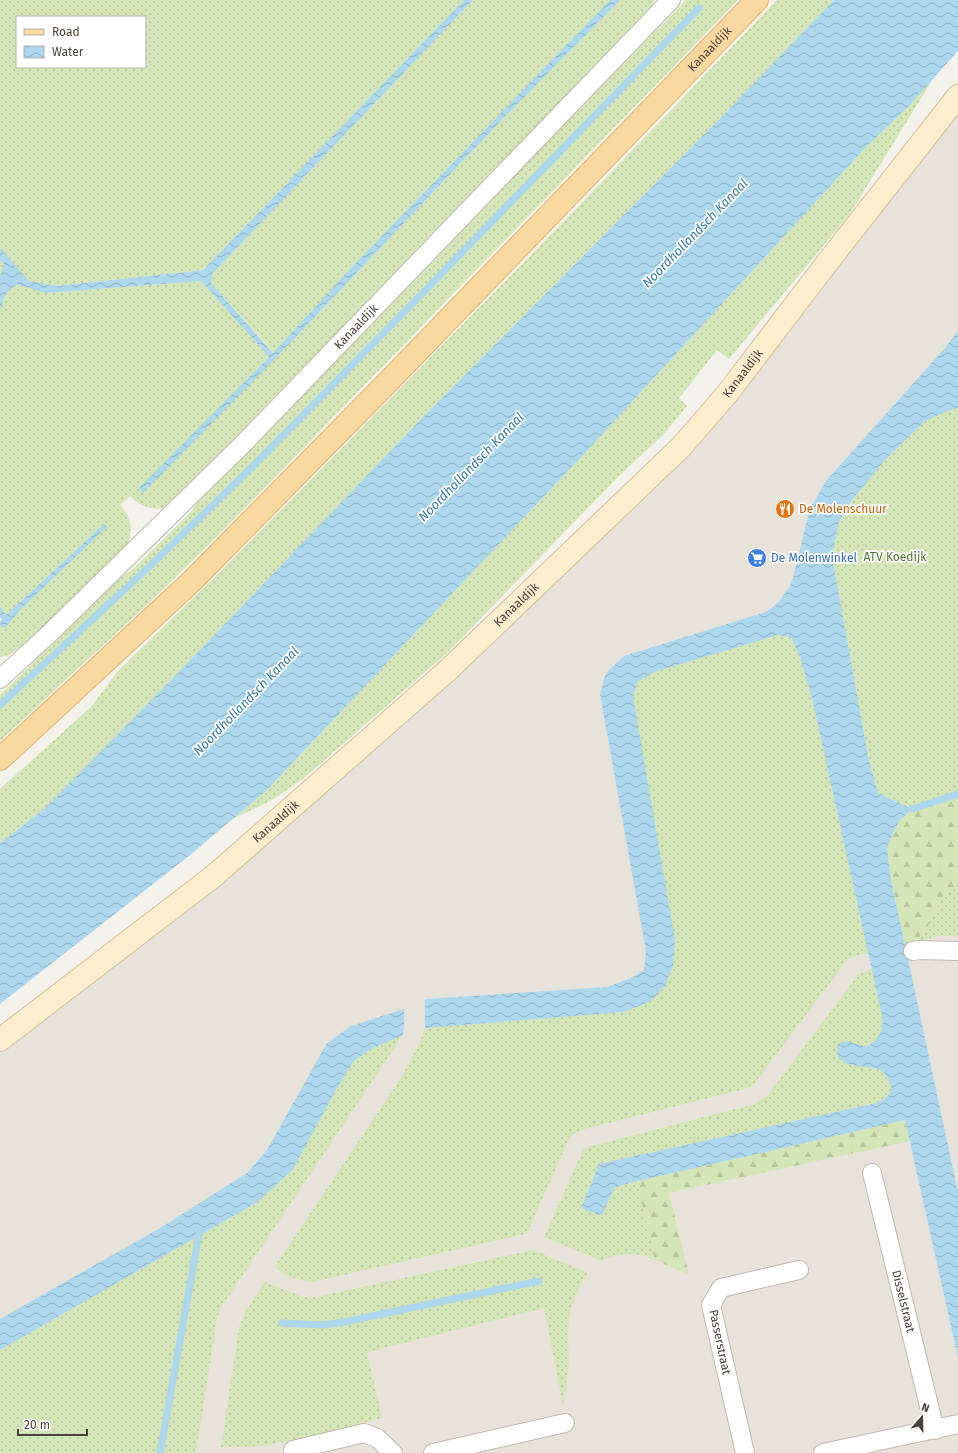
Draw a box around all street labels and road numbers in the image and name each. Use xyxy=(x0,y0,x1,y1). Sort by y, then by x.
street label: Kanaaldijk xyxy=(685,23,735,74)
street label: Kanaaldijk xyxy=(331,301,381,352)
street label: Kanaaldijk xyxy=(720,346,766,400)
street label: Kanaaldijk xyxy=(491,579,542,629)
street label: Kanaaldijk xyxy=(250,797,302,846)
street label: Disselstraat xyxy=(889,1269,918,1334)
street label: Passerstraat xyxy=(706,1308,734,1377)

